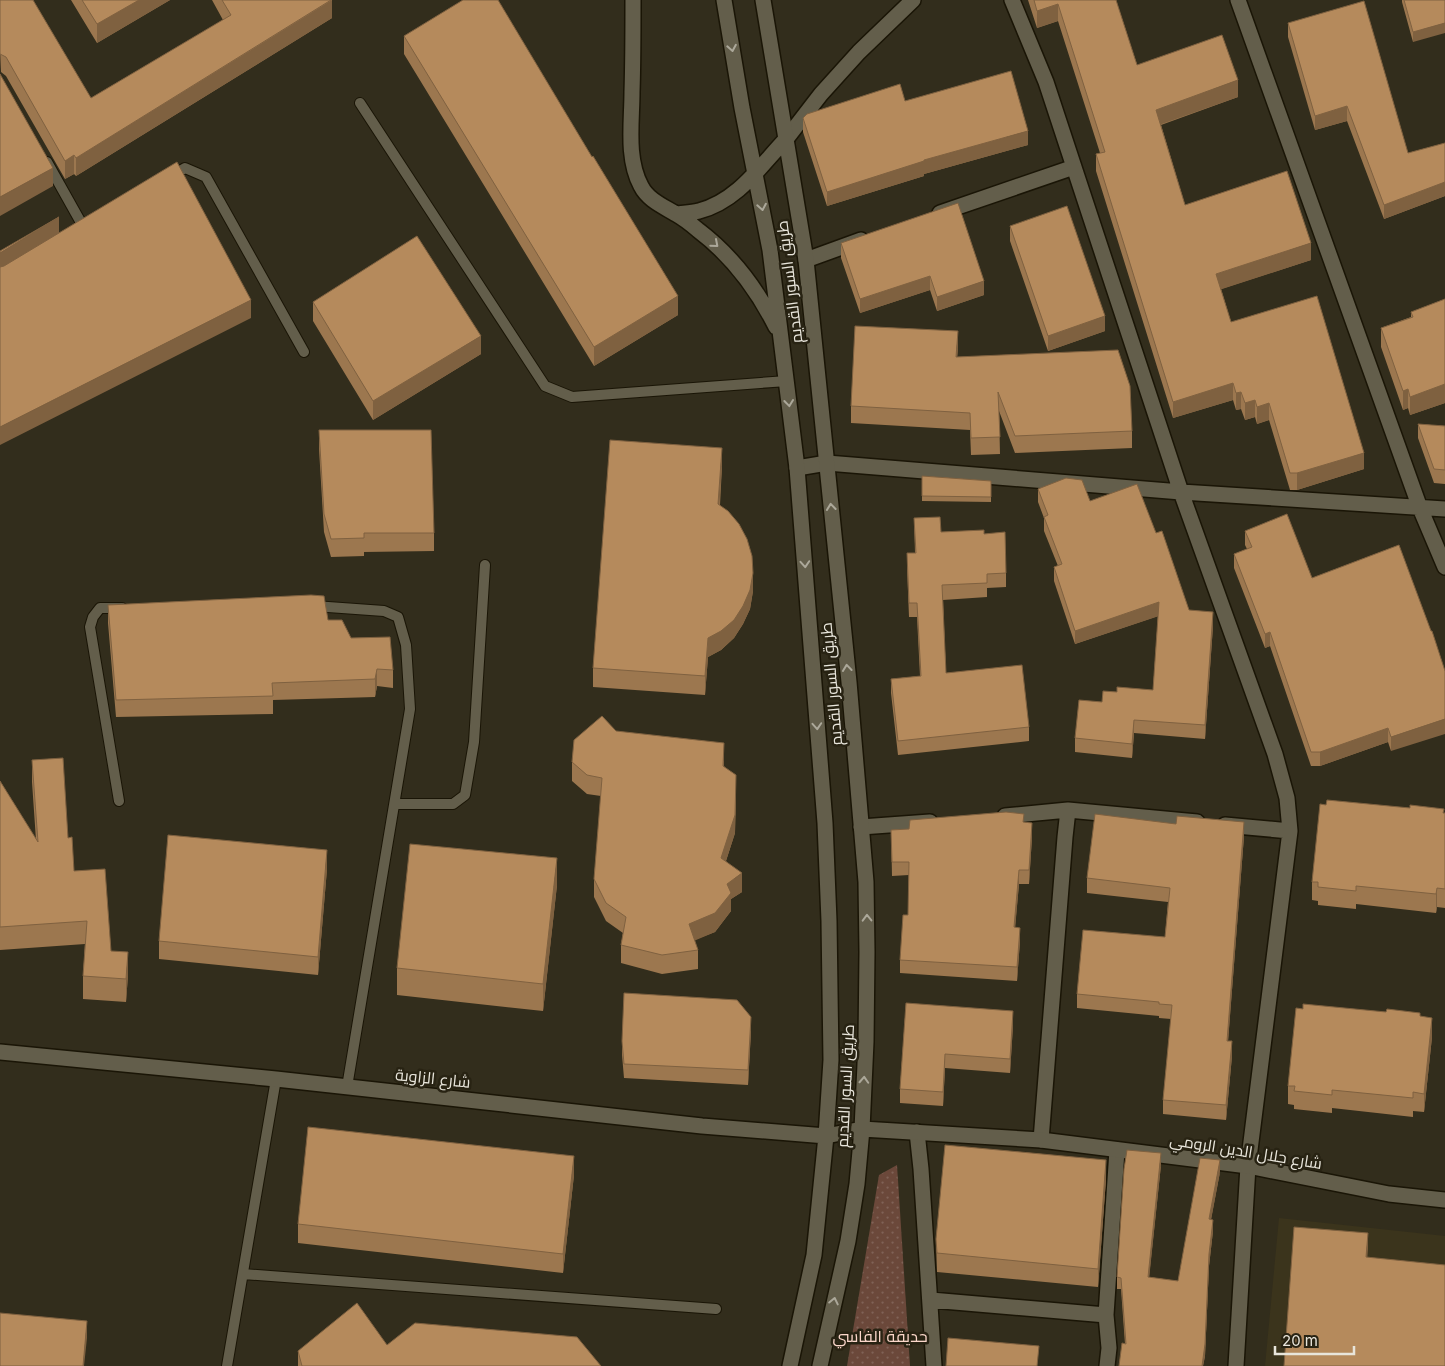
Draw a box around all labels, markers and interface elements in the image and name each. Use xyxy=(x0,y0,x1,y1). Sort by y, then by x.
one-way arrow xyxy=(727,44,737,52)
one-way arrow xyxy=(756,203,766,211)
street label: طريق السور القديم xyxy=(772,219,808,345)
one-way arrow xyxy=(709,238,718,247)
one-way arrow xyxy=(783,399,794,407)
one-way arrow xyxy=(826,502,837,510)
one-way arrow xyxy=(799,561,810,569)
street label: طريق السور القديم xyxy=(816,621,848,747)
one-way arrow xyxy=(842,664,853,672)
one-way arrow xyxy=(812,723,823,731)
one-way arrow xyxy=(861,913,872,921)
street label: طريق السور القديم xyxy=(832,1024,860,1148)
street label: شارع الزاوية xyxy=(394,1064,472,1094)
one-way arrow xyxy=(859,1076,870,1084)
street label: شارع جلال الدين الرومي xyxy=(1168,1129,1324,1177)
one-way arrow xyxy=(828,1297,839,1306)
scale bar xyxy=(1275,1324,1354,1356)
park label: حديقة الفاسي xyxy=(832,1326,928,1349)
text: 20 m xyxy=(1282,1331,1318,1350)

